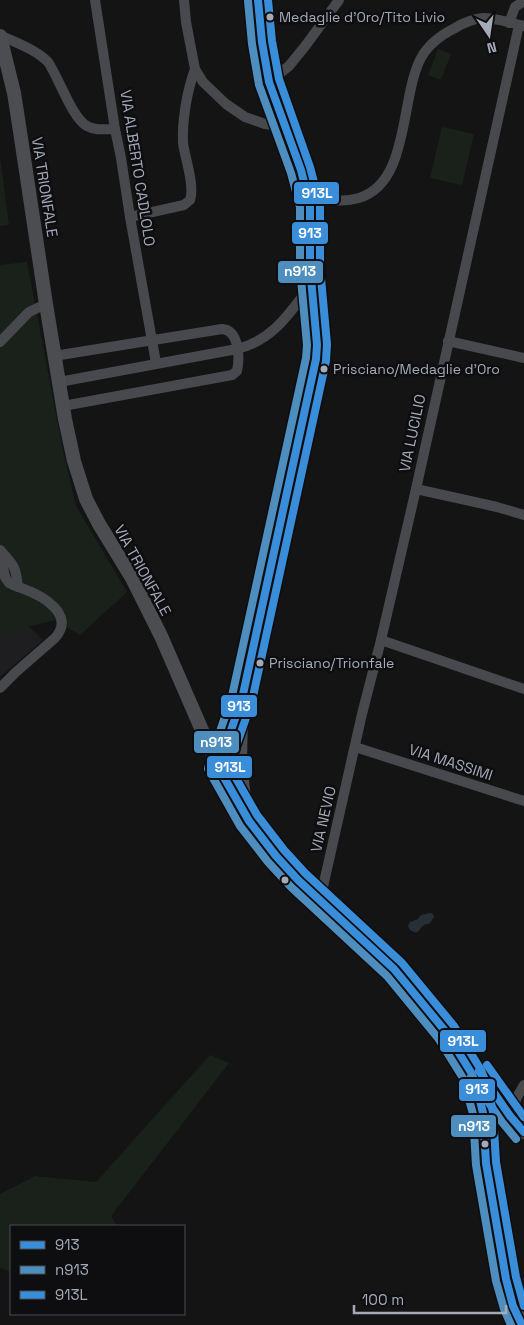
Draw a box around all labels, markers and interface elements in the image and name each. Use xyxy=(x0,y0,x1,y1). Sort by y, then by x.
place label: Medaglie d'Oro/Tito Livio xyxy=(279,8,445,26)
north arrow xyxy=(464,10,514,60)
marker: Medaglie d'Oro/Tito Livio xyxy=(265,12,275,22)
text: N xyxy=(485,38,499,57)
street label: VIA ALBERTO CADLOLO xyxy=(116,88,160,248)
street label: VIA TRIONFALE xyxy=(28,136,62,238)
line badge: 913L xyxy=(293,181,340,205)
text: 913L xyxy=(301,184,333,202)
line badge: 913 xyxy=(291,221,329,245)
text: 913 xyxy=(298,224,322,242)
line badge: n913 xyxy=(277,260,324,284)
text: n913 xyxy=(284,262,316,280)
place label: Prisciano/Medaglie d'Oro xyxy=(333,360,500,378)
marker: Prisciano/Medaglie d'Oro xyxy=(319,364,329,374)
street label: VIA LUCILIO xyxy=(394,392,430,474)
street label: VIA TRIONFALE xyxy=(110,521,176,619)
place label: Prisciano/Trionfale xyxy=(269,654,394,672)
marker: Prisciano/Trionfale xyxy=(255,658,265,668)
line badge: 913 xyxy=(220,694,258,718)
text: 913 xyxy=(227,697,251,715)
line badge: n913 xyxy=(193,730,240,754)
text: n913 xyxy=(200,733,232,751)
street label: VIA MASSIMI xyxy=(407,740,495,784)
line badge: 913L xyxy=(206,755,253,779)
text: 913L xyxy=(214,758,246,776)
street label: VIA NEVIO xyxy=(306,784,340,854)
unlabelled marker xyxy=(280,875,290,885)
line badge: 913L xyxy=(439,1029,487,1053)
text: 913L xyxy=(447,1032,479,1050)
line badge: 913 xyxy=(458,1078,496,1102)
text: 913 xyxy=(465,1080,489,1098)
line badge: n913 xyxy=(450,1114,497,1138)
text: n913 xyxy=(458,1117,490,1135)
unlabelled marker xyxy=(480,1139,490,1149)
legend xyxy=(10,1225,185,1315)
text: 913 xyxy=(55,1235,80,1254)
text: n913 xyxy=(55,1260,89,1279)
scale bar xyxy=(354,1282,506,1314)
text: 913L xyxy=(55,1285,88,1304)
text: 100 m xyxy=(362,1290,404,1309)

